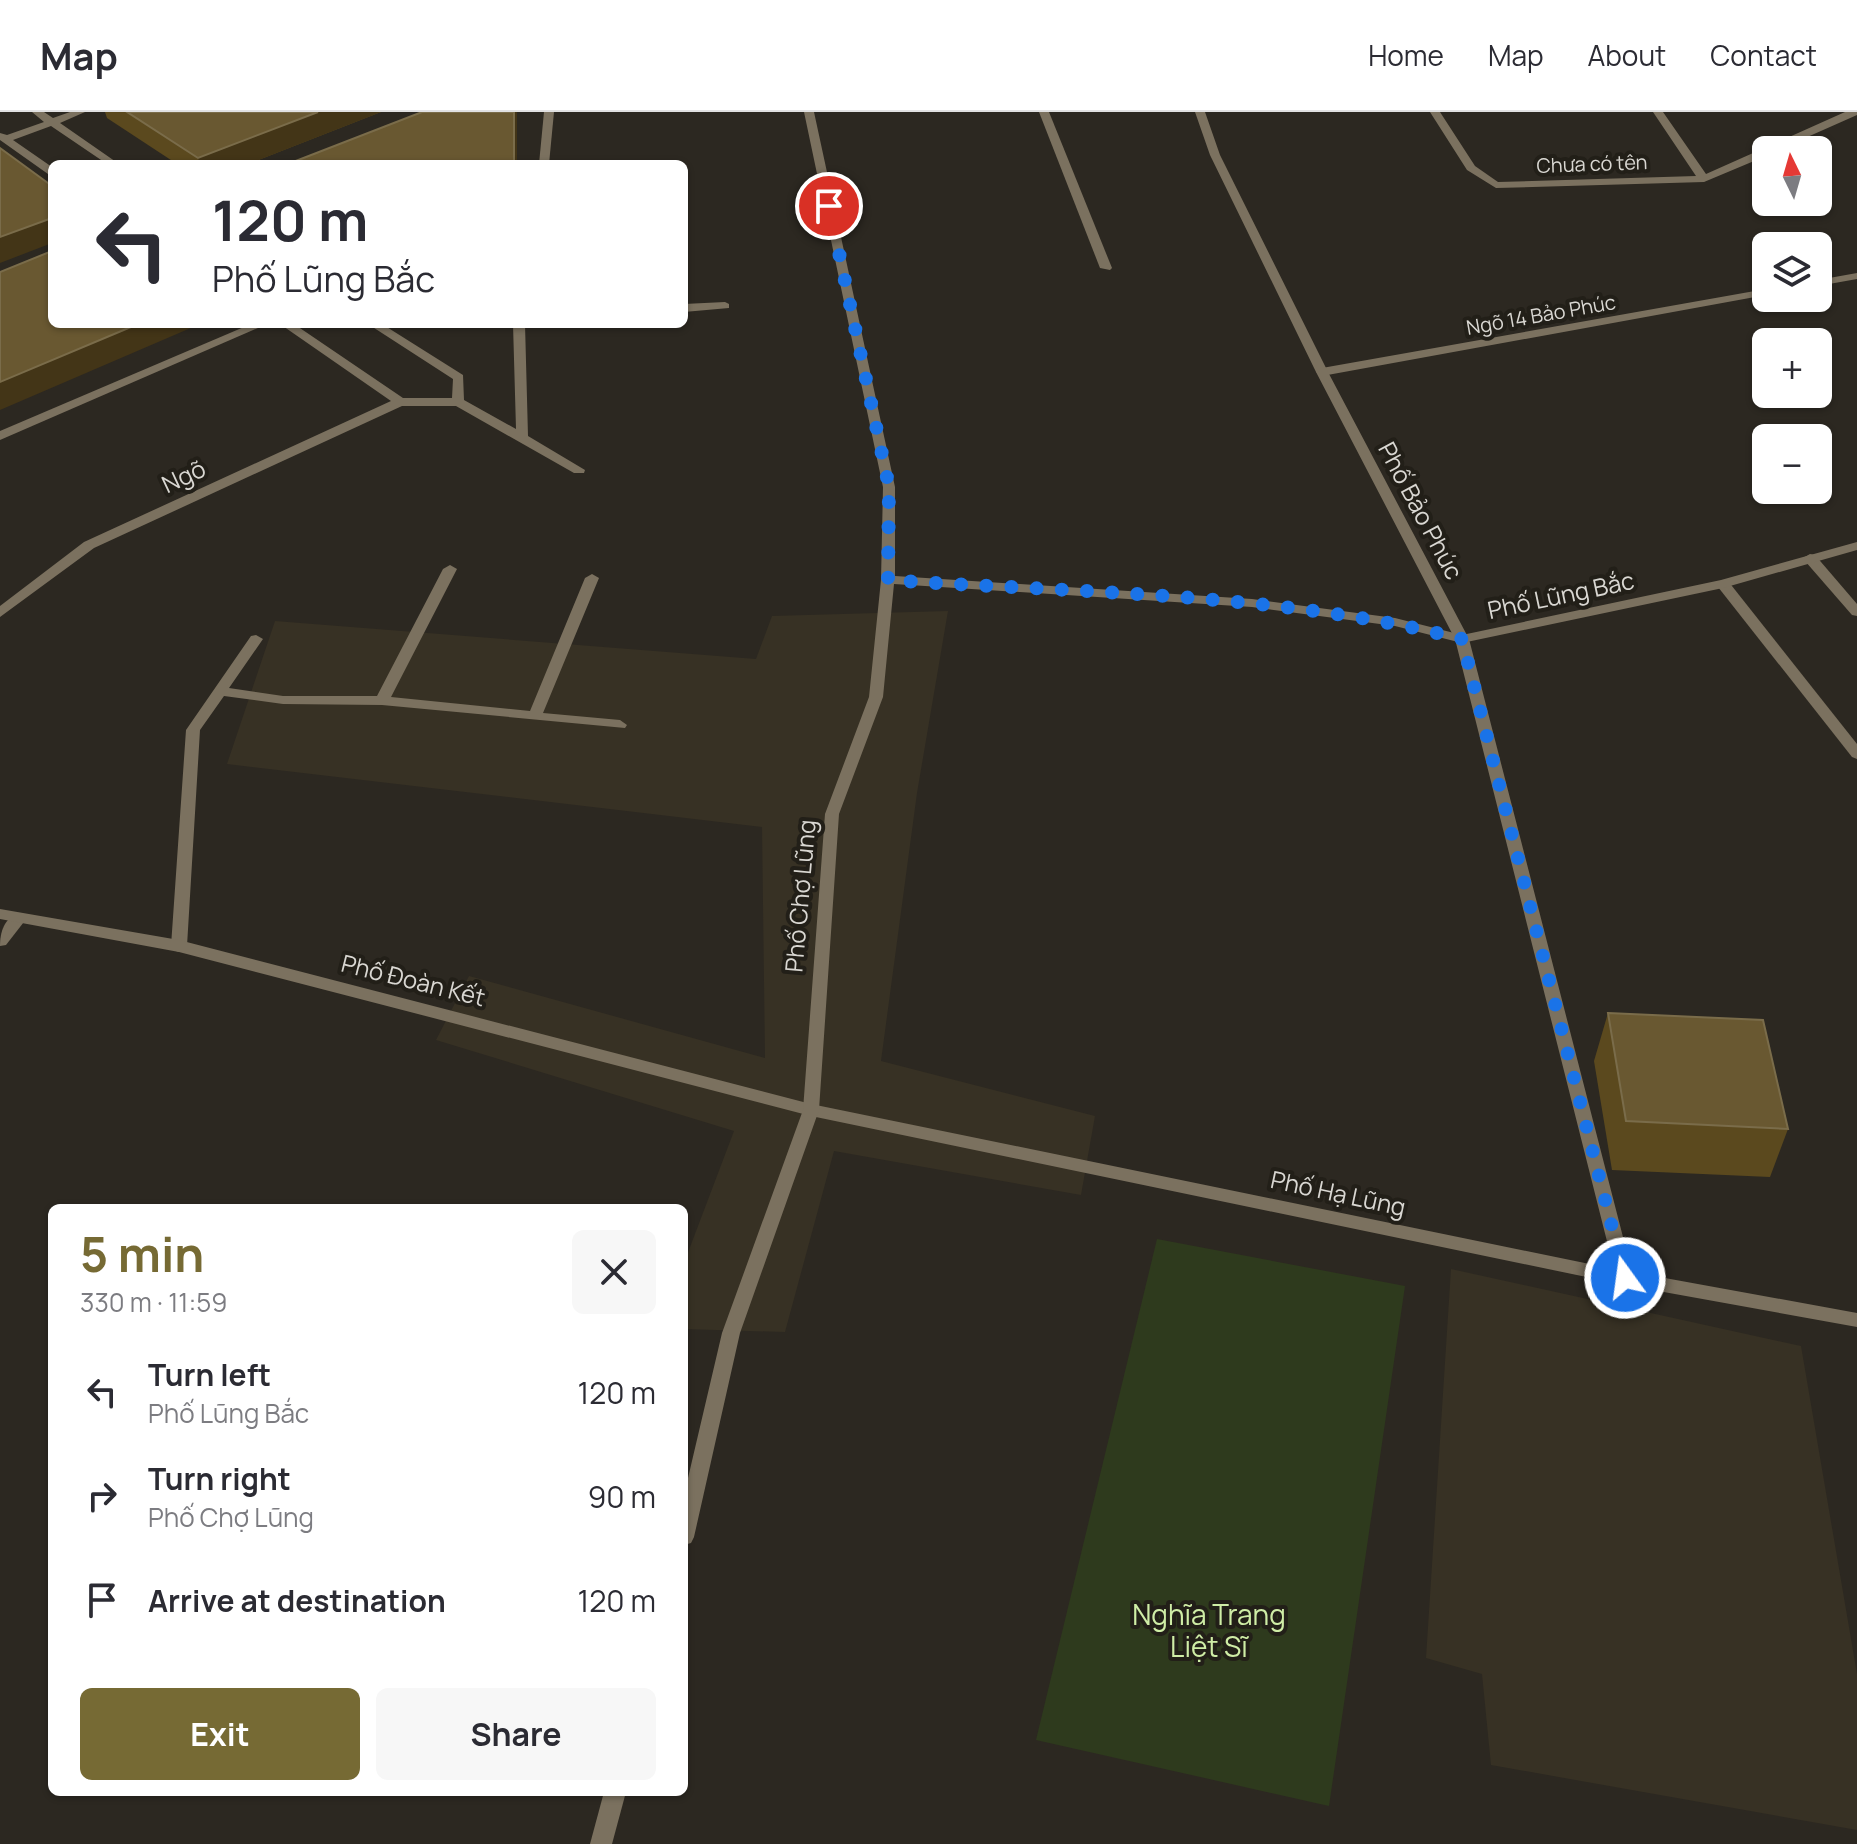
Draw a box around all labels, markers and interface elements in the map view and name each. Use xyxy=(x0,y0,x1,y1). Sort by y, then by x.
text: Map xyxy=(40,29,118,81)
text: Home xyxy=(1368,36,1444,74)
text: Map xyxy=(1488,36,1544,74)
text: About xyxy=(1588,36,1666,74)
text: Contact xyxy=(1710,36,1817,74)
north arrow xyxy=(1752,136,1832,216)
map controls xyxy=(1752,136,1832,504)
street label: Chưa có tên xyxy=(1536,148,1648,179)
pin xyxy=(795,172,863,240)
text: 120 m xyxy=(212,181,368,258)
icon: arrive xyxy=(807,184,851,228)
icon: left xyxy=(80,192,184,296)
button: layers xyxy=(1752,232,1832,312)
text: Phố Lũng Bắc xyxy=(212,254,435,303)
street label: Ngõ 14 Bảo Phúc xyxy=(1464,288,1618,341)
button: + xyxy=(1752,328,1832,408)
button: − xyxy=(1752,424,1832,504)
street label: Phố Bảo Phúc xyxy=(1371,436,1471,585)
street label: Ngõ xyxy=(156,451,211,500)
street label: Phố Lũng Bắc xyxy=(1484,563,1637,626)
street label: Phố Chợ Lũng xyxy=(776,818,823,974)
street label: Phố Đoàn Kết xyxy=(338,946,489,1013)
street label: Phố Hạ Lũng xyxy=(1268,1162,1409,1223)
text: 5 min xyxy=(80,1221,204,1286)
button: close xyxy=(572,1230,656,1314)
position arrow xyxy=(1583,1236,1667,1320)
text: 330 m · 11:59 xyxy=(80,1284,227,1320)
text: Turn left xyxy=(148,1354,271,1395)
icon: left xyxy=(80,1370,124,1414)
text: 120 m xyxy=(577,1372,656,1413)
text: Phố Lũng Bắc xyxy=(148,1395,309,1431)
text: Turn right xyxy=(148,1458,291,1499)
icon: right xyxy=(80,1474,124,1518)
text: 90 m xyxy=(588,1476,656,1517)
text: Phố Chợ Lũng xyxy=(148,1499,314,1535)
icon: arrive xyxy=(80,1578,124,1622)
text: Arrive at destination xyxy=(148,1580,446,1621)
text: 120 m xyxy=(577,1580,656,1621)
park label: Nghĩa Trang Liệt Sĩ xyxy=(1132,1595,1286,1665)
button: Exit xyxy=(80,1688,360,1780)
button: Share xyxy=(376,1688,656,1780)

